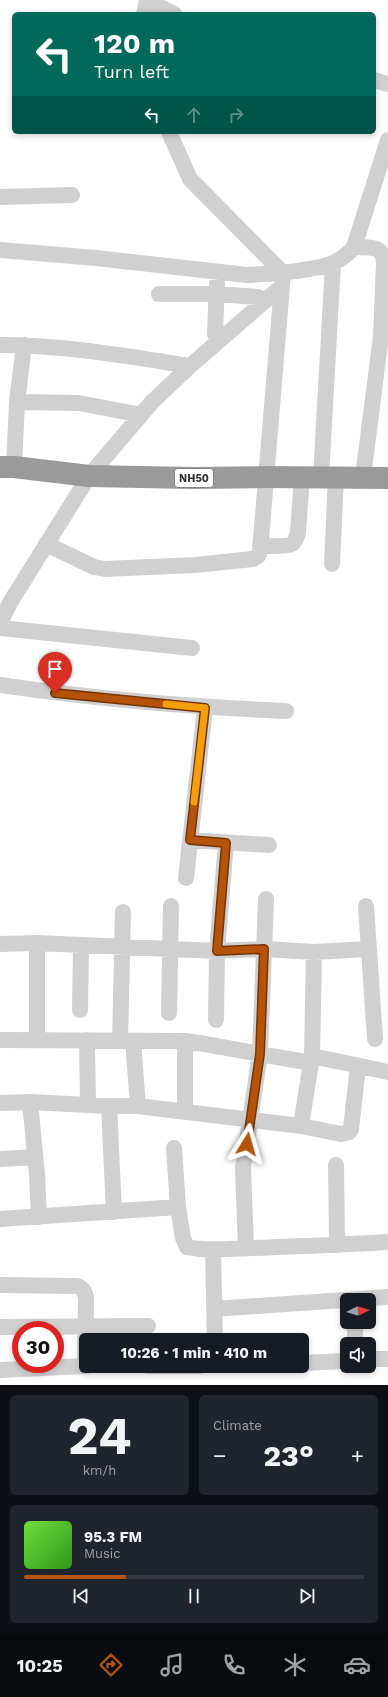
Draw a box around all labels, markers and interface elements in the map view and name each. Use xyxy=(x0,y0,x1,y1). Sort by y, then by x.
text: 120 m xyxy=(94,27,175,60)
icon: left xyxy=(28,28,80,80)
text: Turn left xyxy=(94,61,169,82)
icon: left xyxy=(141,104,163,126)
icon: ahead xyxy=(183,104,205,126)
icon: right xyxy=(225,104,247,126)
road number: NH50 xyxy=(175,469,213,487)
pin xyxy=(38,652,72,693)
icon: arrive xyxy=(44,658,66,680)
position arrow xyxy=(226,1123,268,1165)
north arrow xyxy=(340,1293,376,1329)
map controls xyxy=(340,1293,376,1373)
speed limit sign: 30 xyxy=(12,1321,64,1373)
button: sound xyxy=(340,1337,376,1373)
text: 10:26 · 1 min · 410 m xyxy=(121,1344,267,1362)
text: 24 xyxy=(68,1406,131,1467)
text: Climate xyxy=(213,1418,262,1433)
text: 23° xyxy=(263,1438,314,1473)
text: − xyxy=(213,1443,226,1468)
text: + xyxy=(351,1443,364,1468)
text: km/h xyxy=(83,1463,116,1478)
text: 95.3 FM xyxy=(84,1528,142,1546)
text: Music xyxy=(84,1546,121,1561)
icon: previous xyxy=(70,1585,92,1607)
icon: pause xyxy=(183,1585,205,1607)
icon: next xyxy=(296,1585,318,1607)
icon: directions xyxy=(97,1651,125,1679)
icon: music xyxy=(158,1651,186,1679)
icon: phone xyxy=(220,1651,248,1679)
icon: climate xyxy=(281,1651,309,1679)
icon: car xyxy=(343,1651,371,1679)
text: 10:25 xyxy=(17,1655,63,1676)

